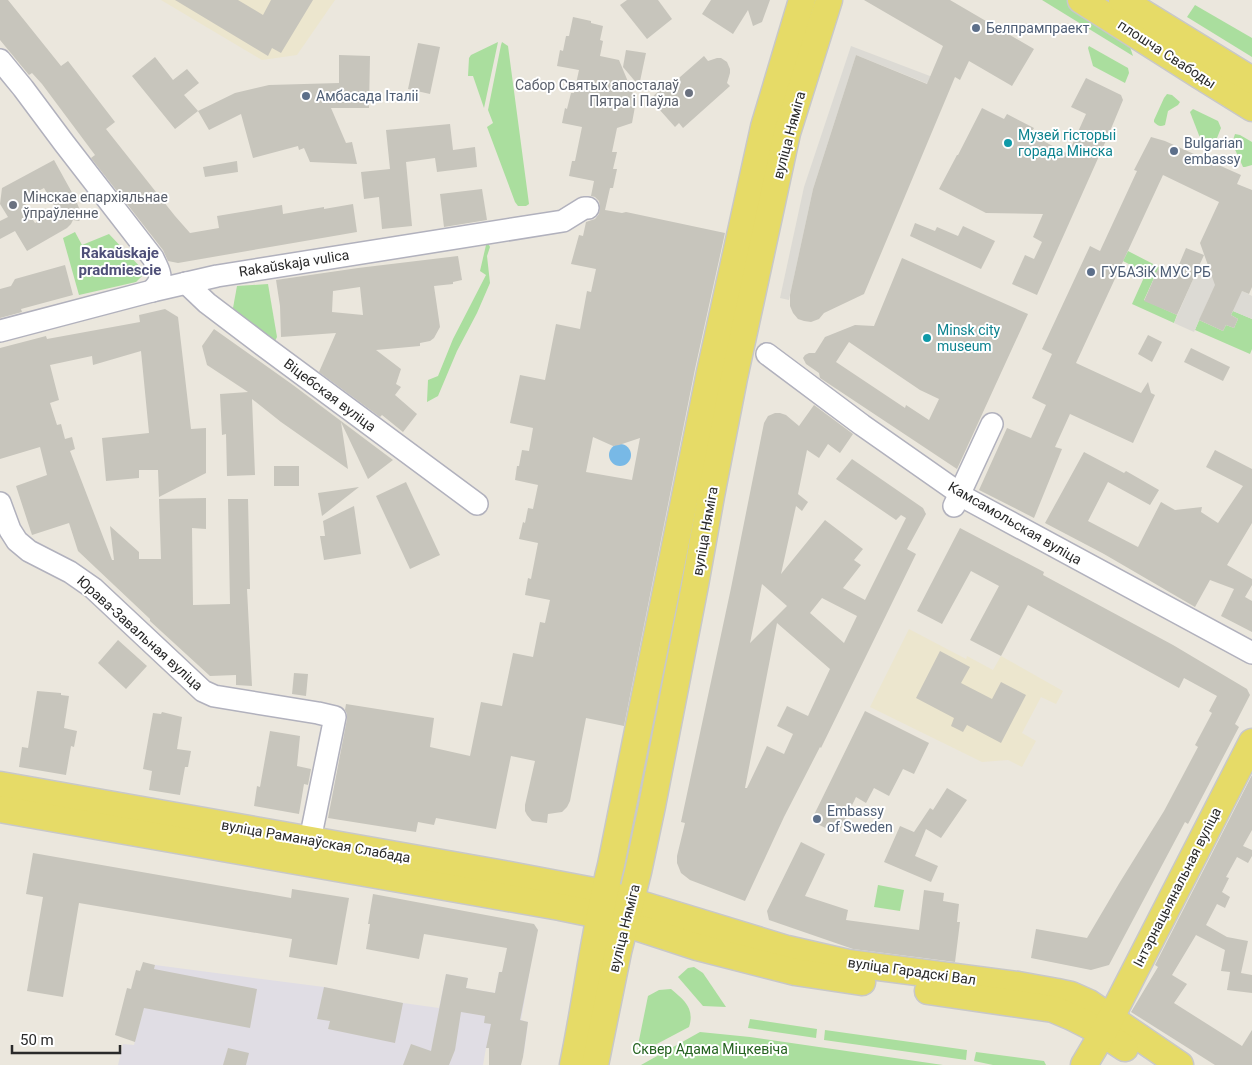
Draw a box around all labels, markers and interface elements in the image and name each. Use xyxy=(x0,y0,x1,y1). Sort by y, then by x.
street label: плошча Свабоды xyxy=(1115,16,1219,92)
place label: Белпрампраект xyxy=(986,20,1090,36)
marker: Белпрампраект xyxy=(970,22,982,34)
place label: Сабор Святых апосталаў Пятра і Паўла xyxy=(515,77,679,109)
marker: Сабор Святых апосталаў Пятра і Паўла xyxy=(683,87,695,99)
place label: Амбасада Італіі xyxy=(316,88,418,104)
street label: вуліца Няміга xyxy=(770,89,808,181)
marker: Амбасада Італіі xyxy=(300,90,312,102)
place label: Музей гісторыі горада Мінска xyxy=(1018,127,1116,159)
place label: Bulgarian embassy xyxy=(1184,135,1243,167)
marker: Музей гісторыі горада Мінска xyxy=(1002,137,1014,149)
marker: Bulgarian embassy xyxy=(1168,145,1180,157)
place label: Мінскае епархіяльнае ўпраўленне xyxy=(23,189,168,221)
marker: Мінскае епархіяльнае ўпраўленне xyxy=(7,199,19,211)
district label: Rakaŭskaje pradmiescie xyxy=(79,244,161,279)
street label: Rakaŭskaja vulica xyxy=(238,246,350,280)
place label: ГУБАЗіК МУС РБ xyxy=(1101,264,1211,280)
marker: ГУБАЗіК МУС РБ xyxy=(1085,266,1097,278)
place label: Minsk city museum xyxy=(937,322,1000,354)
marker: Minsk city museum xyxy=(921,332,933,344)
street label: Віцебская вуліца xyxy=(281,355,379,435)
street label: Камсамольская вуліца xyxy=(946,478,1084,568)
street label: вуліца Няміга xyxy=(689,485,721,577)
street label: Юрава-Завальная вуліца xyxy=(74,572,206,694)
place label: Embassy of Sweden xyxy=(827,803,893,835)
street label: Інтэрнацыянальная вуліца xyxy=(1130,805,1224,969)
marker: Embassy of Sweden xyxy=(811,813,823,825)
street label: вуліца Раманаўская Слабада xyxy=(220,816,412,866)
street label: вуліца Няміга xyxy=(605,882,643,974)
street label: вуліца Гарадскі Вал xyxy=(847,954,977,988)
scale bar xyxy=(12,1022,120,1054)
text: 50 m xyxy=(20,1031,54,1049)
park label: Сквер Адама Міцкевіча xyxy=(632,1041,788,1057)

